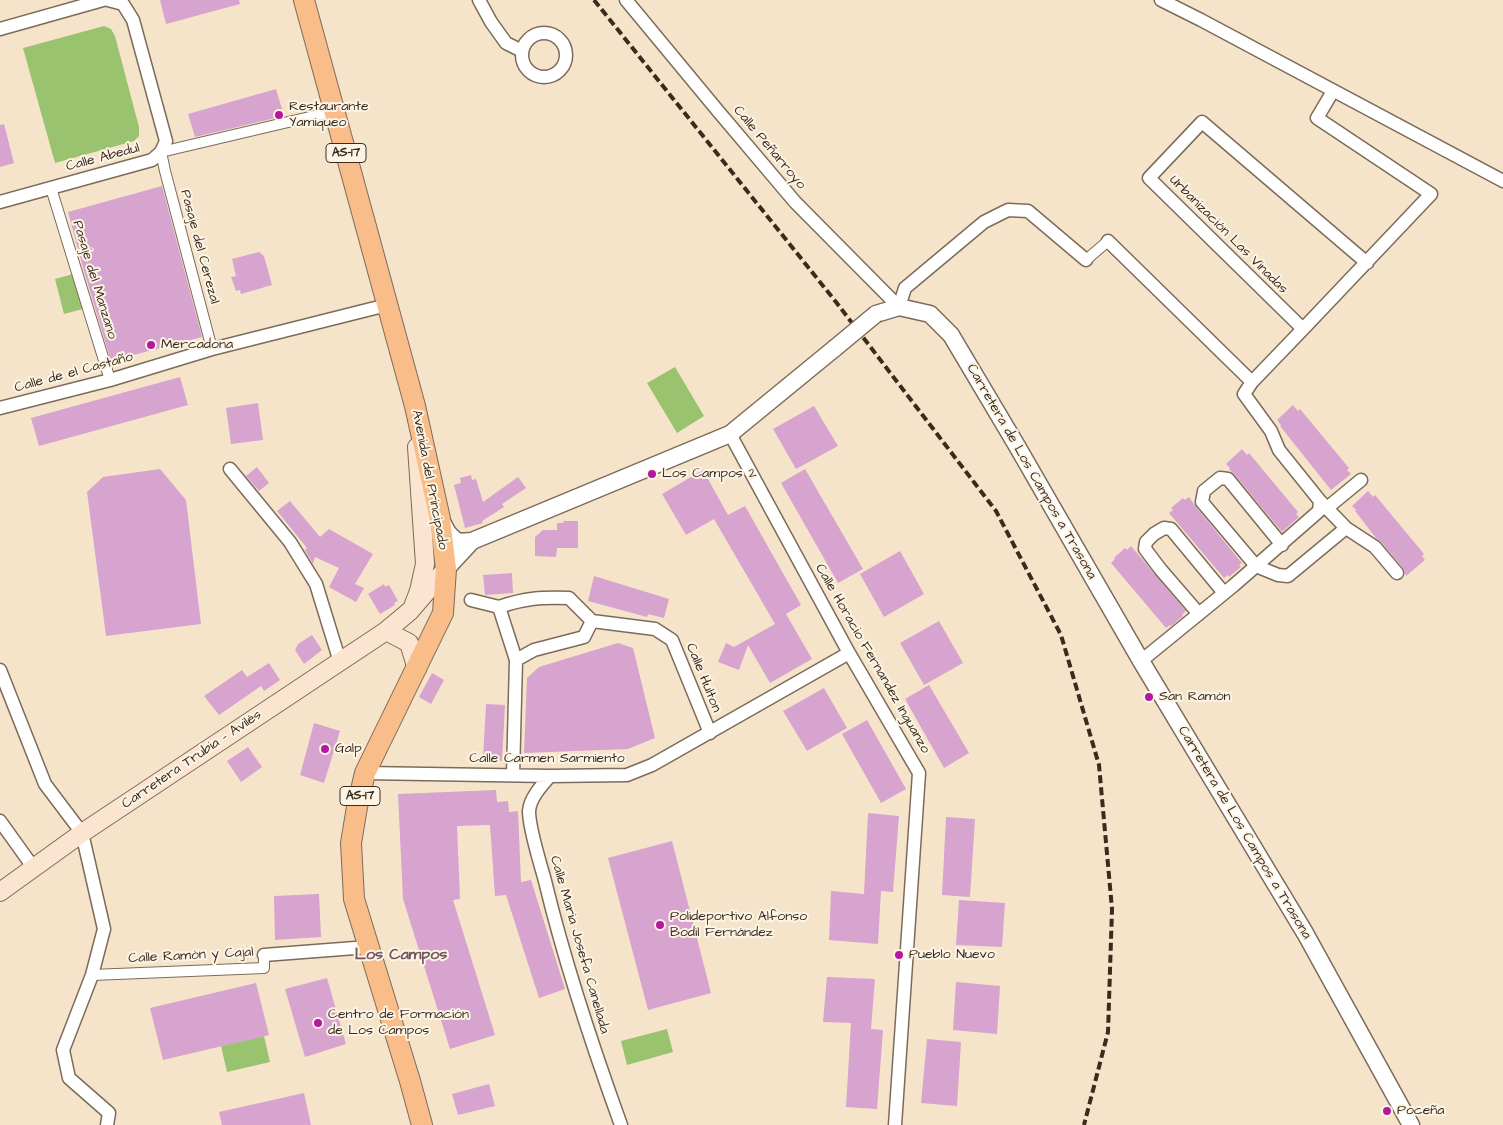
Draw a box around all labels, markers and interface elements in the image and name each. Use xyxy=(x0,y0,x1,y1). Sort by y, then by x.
place label: Restaurante Yamiqueo xyxy=(289,99,369,132)
street label: Calle Peñarroyo xyxy=(729,103,809,193)
marker: Restaurante Yamiqueo xyxy=(273,109,285,121)
street label: Calle Abedul xyxy=(64,140,142,176)
road number: AS-17 xyxy=(326,144,366,162)
street label: Urbanización Las Vinadas xyxy=(1165,172,1291,298)
street label: Pasaje del Cerezal xyxy=(176,188,222,306)
street label: Pasaje del Manzano xyxy=(68,219,120,341)
place label: Mercadona xyxy=(161,337,233,353)
marker: Mercadona xyxy=(145,339,157,351)
street label: Calle de el Castaño xyxy=(13,349,135,397)
street label: Carretera de Los Campos a Trasona xyxy=(962,361,1100,583)
street label: Avenida del Principado xyxy=(407,409,451,551)
place label: Los Campos 2 xyxy=(662,466,756,482)
marker: Los Campos 2 xyxy=(646,468,658,480)
street label: Calle Horacio Fernandez Inguanzo xyxy=(811,561,933,757)
street label: Calle Hulton xyxy=(682,641,724,715)
place label: San Ramón xyxy=(1159,689,1231,705)
marker: San Ramón xyxy=(1143,691,1155,703)
street label: Carretera Trubia - Avilés xyxy=(119,707,265,813)
street label: Carretera de Los Campos a Trasona xyxy=(1173,723,1315,943)
place label: Galp xyxy=(335,741,362,757)
marker: Galp xyxy=(319,743,331,755)
street label: Calle Carmen Sarmiento xyxy=(469,751,625,767)
road number: AS-17 xyxy=(340,786,380,806)
street label: Calle Maria Josefa Canellada xyxy=(546,854,612,1036)
place label: Polideportivo Alfonso Bodil Fernández xyxy=(670,909,807,942)
marker: Polideportivo Alfonso Bodil Fernández xyxy=(654,919,666,931)
street label: Calle Ramón y Cajal xyxy=(128,944,254,968)
district label: Los Campos xyxy=(355,946,447,966)
place label: Pueblo Nuevo xyxy=(909,947,995,963)
marker: Pueblo Nuevo xyxy=(893,949,905,961)
place label: Centro de Formación de Los Campos xyxy=(328,1007,469,1040)
marker: Centro de Formación de Los Campos xyxy=(312,1017,324,1029)
place label: Poceña xyxy=(1397,1103,1444,1119)
marker: Poceña xyxy=(1381,1105,1393,1117)

